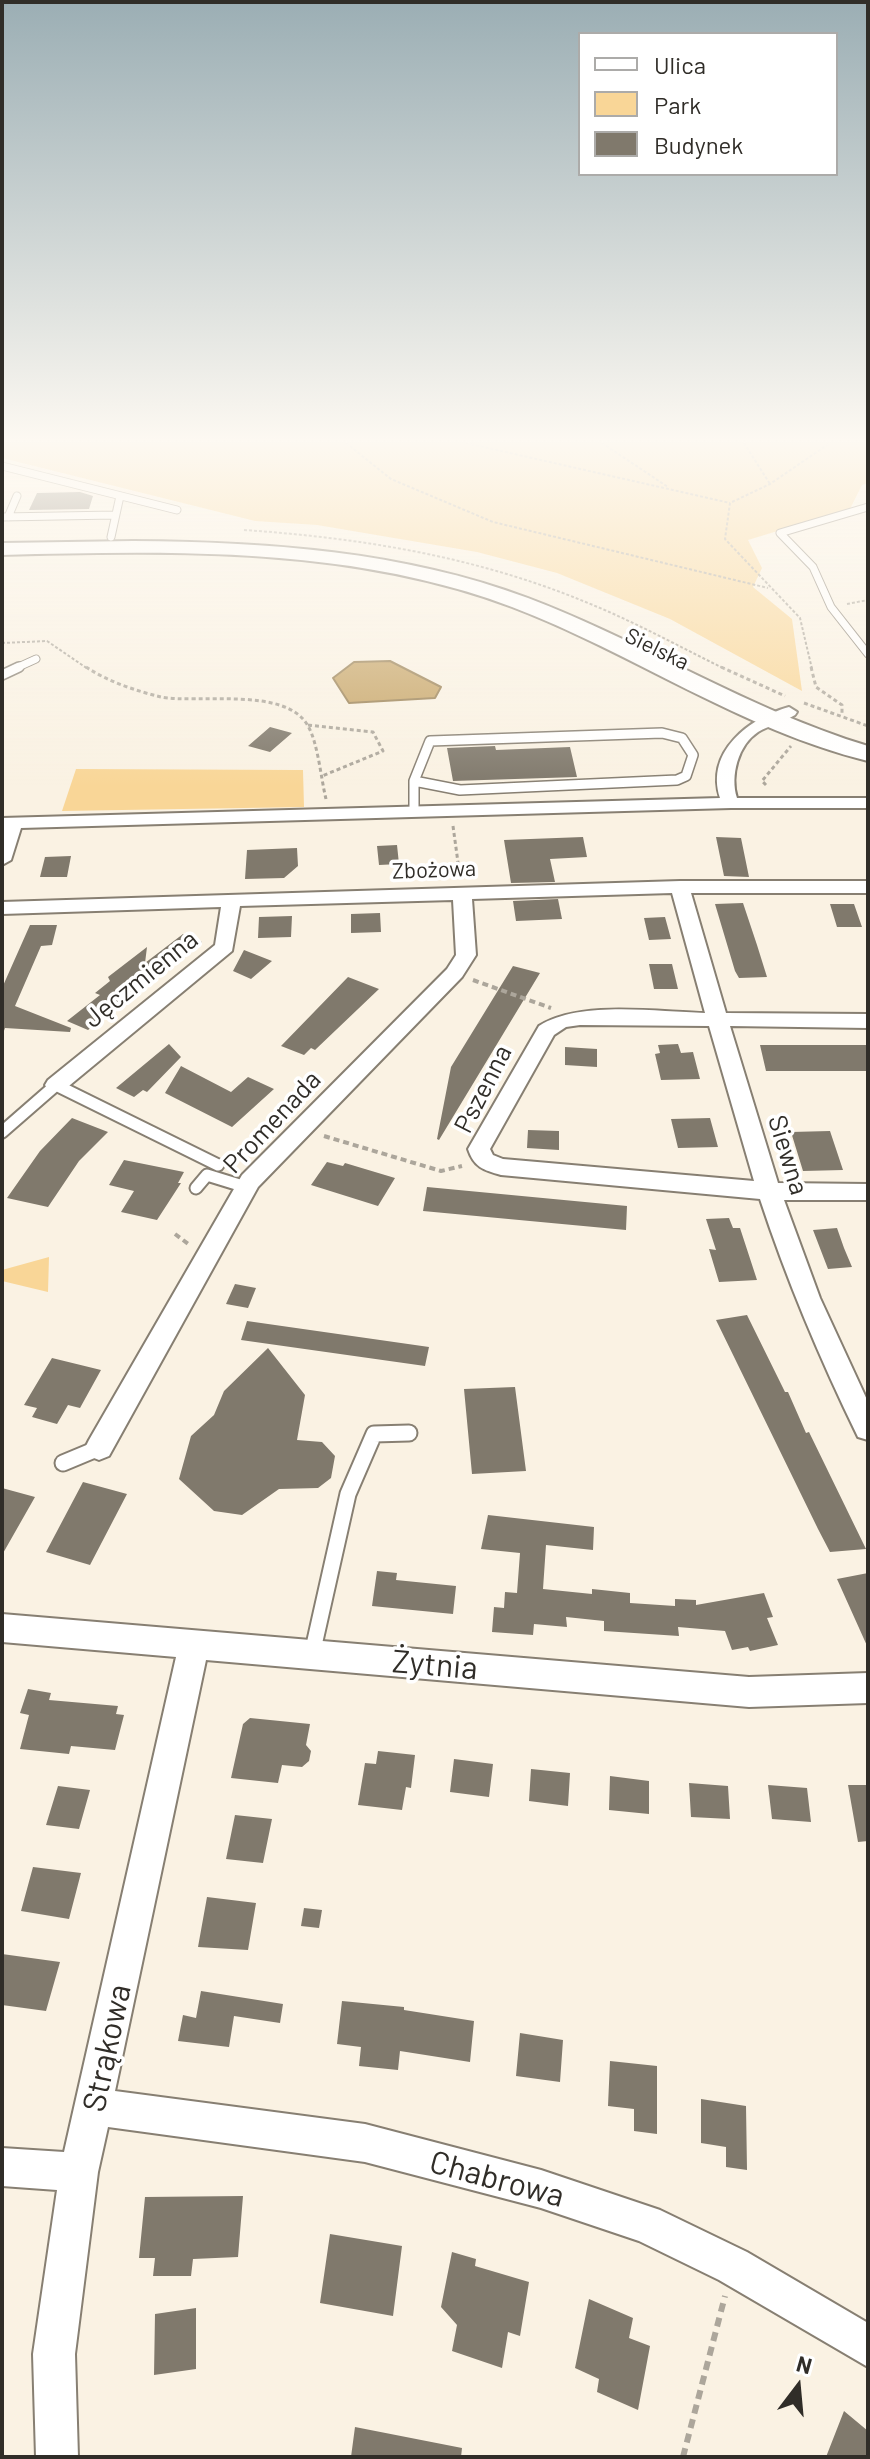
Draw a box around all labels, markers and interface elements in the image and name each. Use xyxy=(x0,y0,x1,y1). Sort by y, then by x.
legend xyxy=(578,32,838,176)
text: Ulica xyxy=(654,50,706,79)
text: Park xyxy=(654,90,701,119)
text: Budynek xyxy=(654,130,743,159)
street label: Sielska xyxy=(621,622,693,676)
street label: Zbożowa xyxy=(392,855,476,885)
street label: Jęczmienna xyxy=(78,924,204,1034)
street label: Pszenna xyxy=(448,1040,518,1138)
street label: Promenada xyxy=(217,1064,327,1180)
street label: Siewna xyxy=(761,1112,815,1198)
street label: Żytnia xyxy=(391,1642,479,1688)
street label: Strąkowa xyxy=(75,1981,139,2115)
street label: Chabrowa xyxy=(425,2143,569,2215)
north arrow xyxy=(758,2347,838,2427)
text: N xyxy=(794,2349,815,2378)

